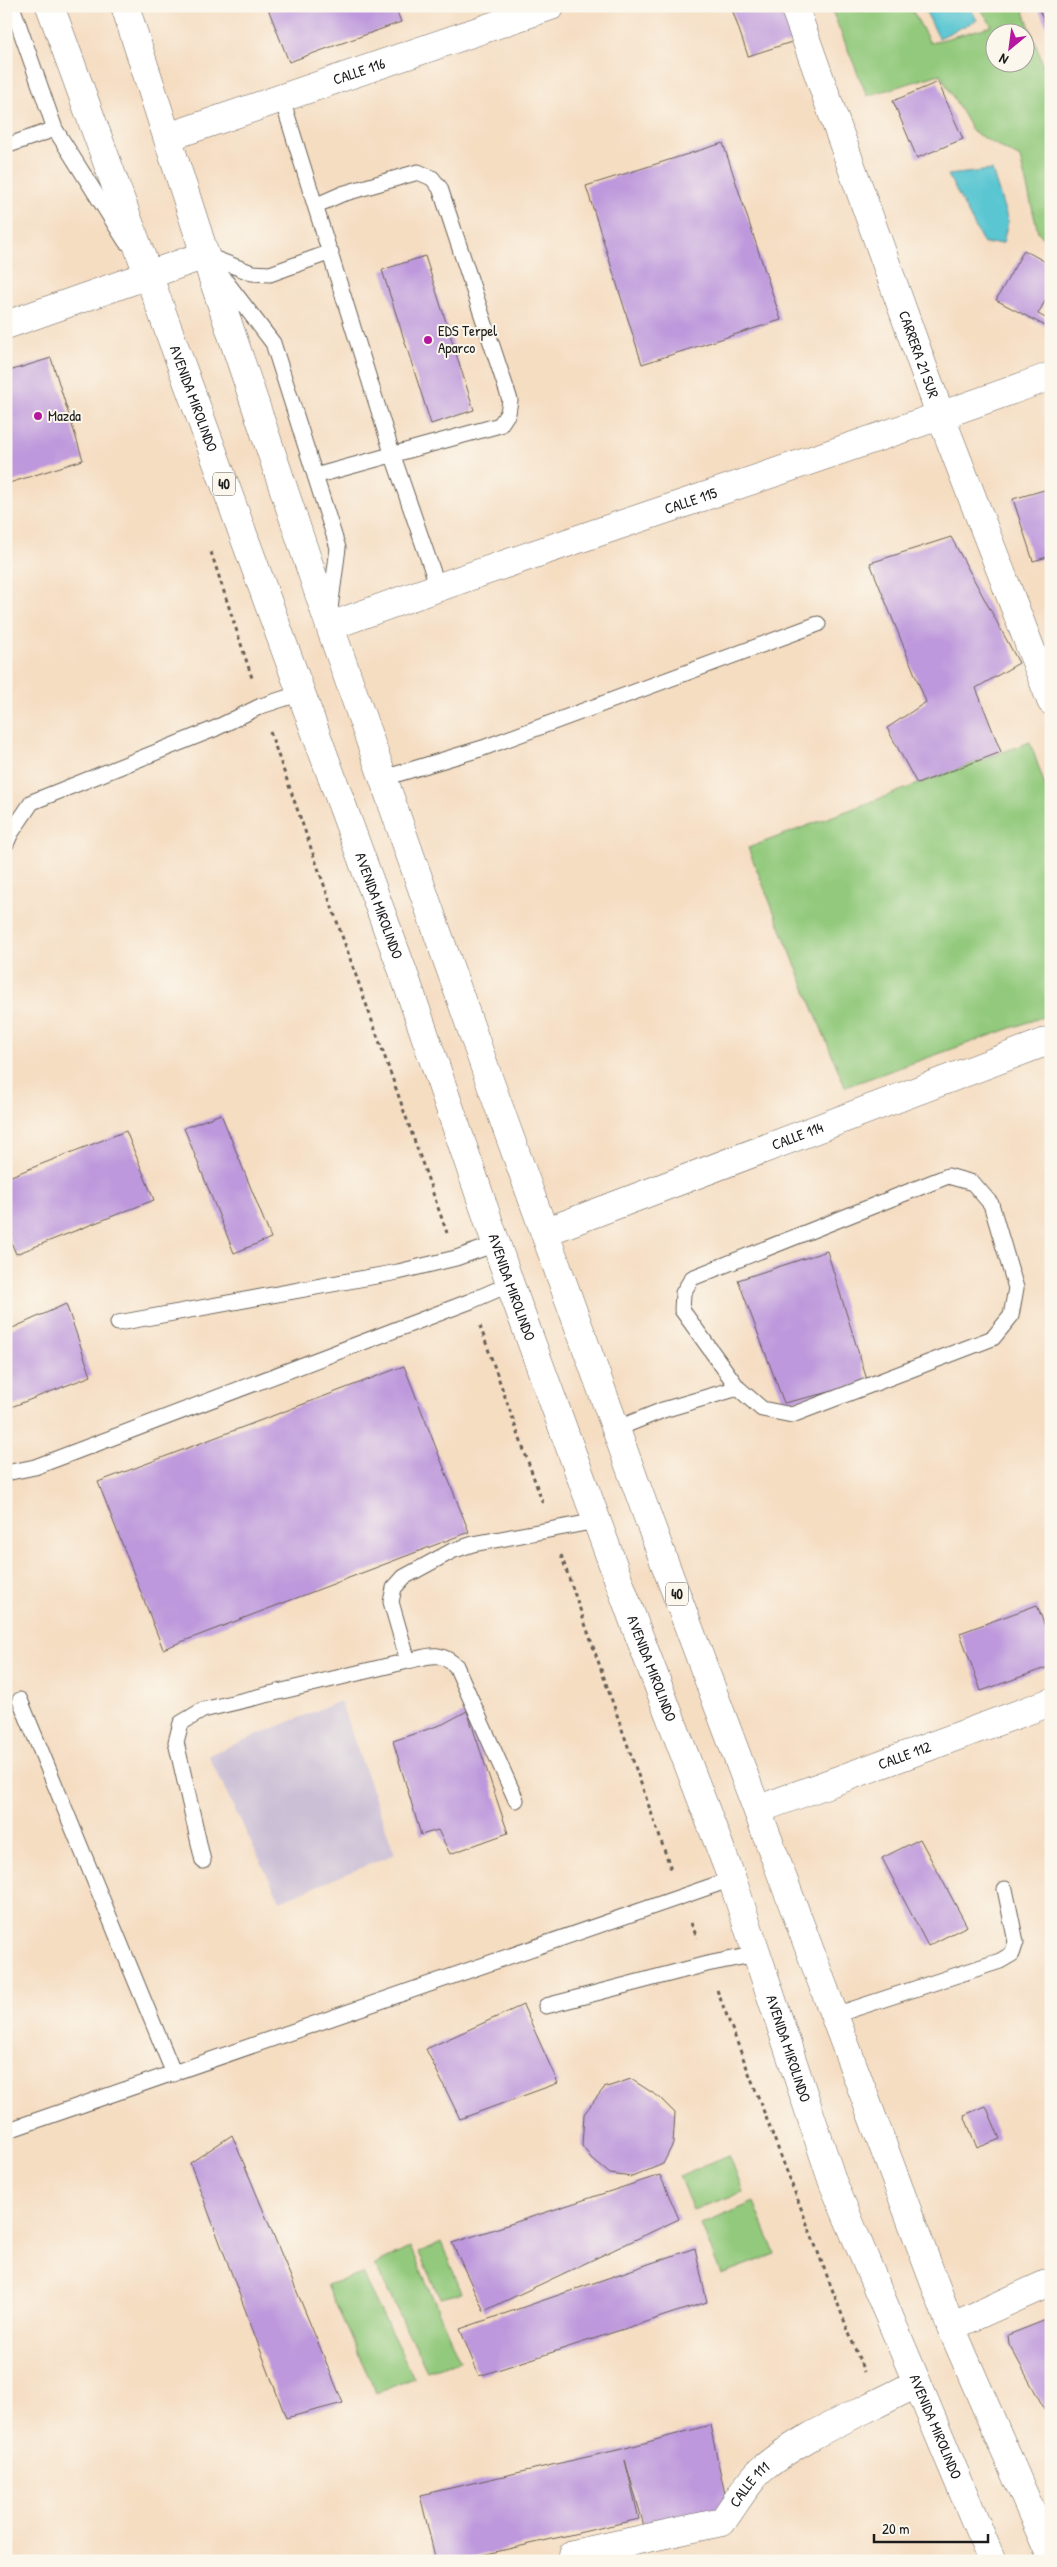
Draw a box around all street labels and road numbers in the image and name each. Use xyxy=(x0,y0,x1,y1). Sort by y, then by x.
street label: CALLE 116 xyxy=(330,53,388,90)
street label: CARRERA 21 SUR xyxy=(894,308,944,401)
street label: AVENIDA MIROLINDO xyxy=(165,342,223,455)
road number: 40 xyxy=(213,472,235,496)
street label: CALLE 115 xyxy=(662,482,720,519)
street label: AVENIDA MIROLINDO xyxy=(350,849,408,962)
street label: CALLE 114 xyxy=(769,1116,826,1155)
street label: AVENIDA MIROLINDO xyxy=(484,1231,541,1344)
road number: 40 xyxy=(666,1582,688,1606)
street label: AVENIDA MIROLINDO xyxy=(622,1612,682,1724)
street label: CALLE 112 xyxy=(875,1736,934,1774)
street label: AVENIDA MIROLINDO xyxy=(761,1992,816,2105)
street label: AVENIDA MIROLINDO xyxy=(905,2371,967,2482)
street label: CALLE 111 xyxy=(724,2456,774,2511)

